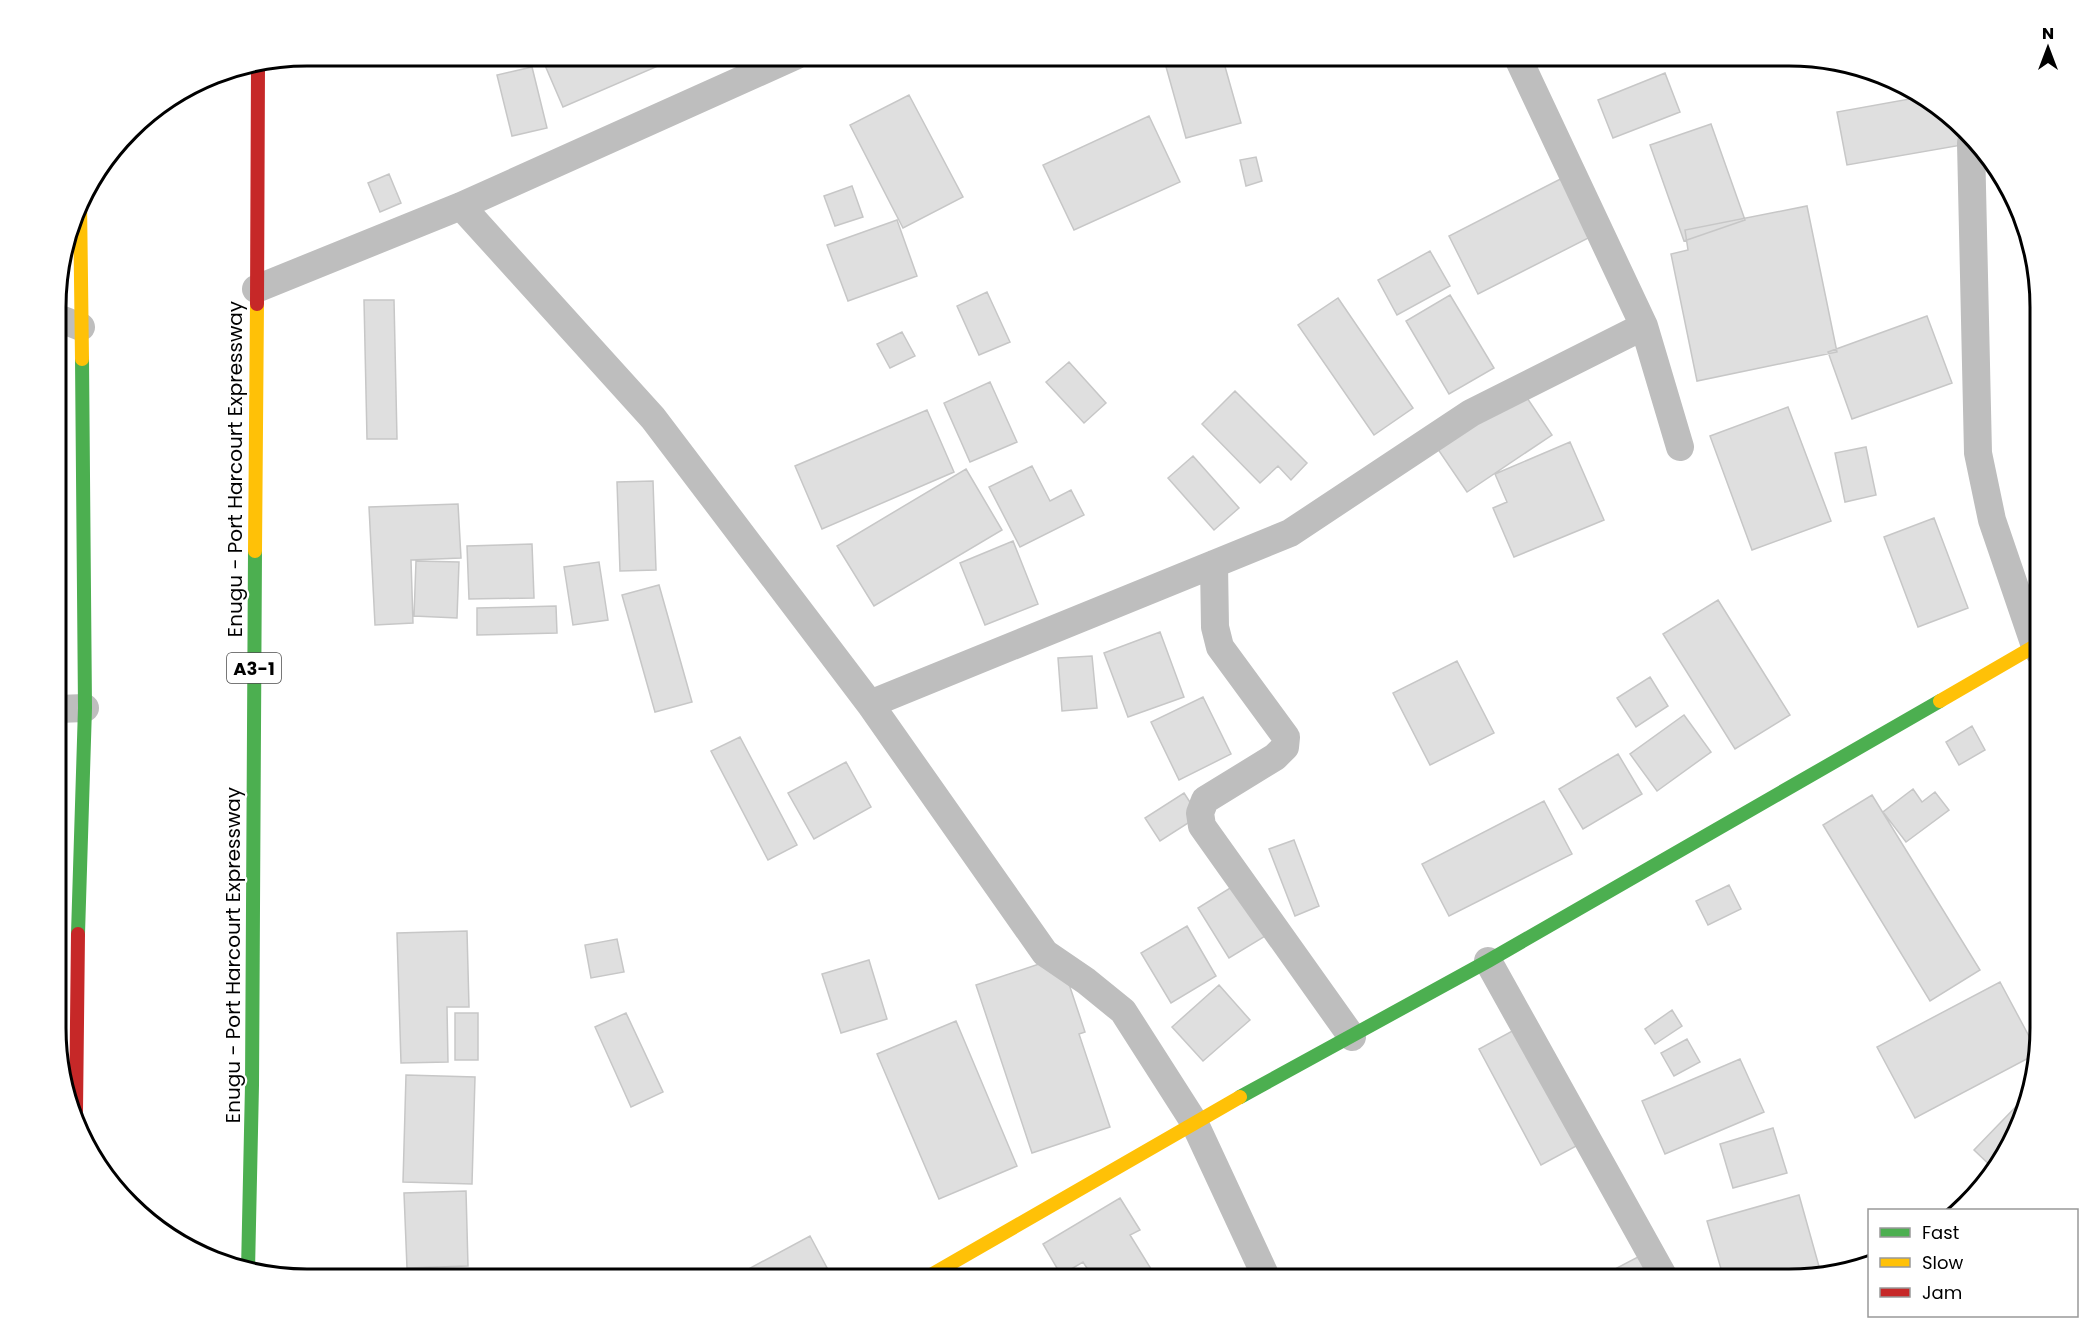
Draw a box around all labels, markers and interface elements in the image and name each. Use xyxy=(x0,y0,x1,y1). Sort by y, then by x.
north arrow xyxy=(2018,18,2078,78)
text: N xyxy=(2042,22,2054,45)
street label: Enugu - Port Harcourt Expressway xyxy=(221,301,249,637)
road number: A3-1 xyxy=(227,653,281,683)
street label: Enugu - Port Harcourt Expressway xyxy=(219,787,247,1123)
legend xyxy=(1868,1209,2078,1317)
text: Fast xyxy=(1922,1220,1959,1245)
text: Slow xyxy=(1922,1250,1964,1275)
text: Jam xyxy=(1922,1280,1962,1305)

